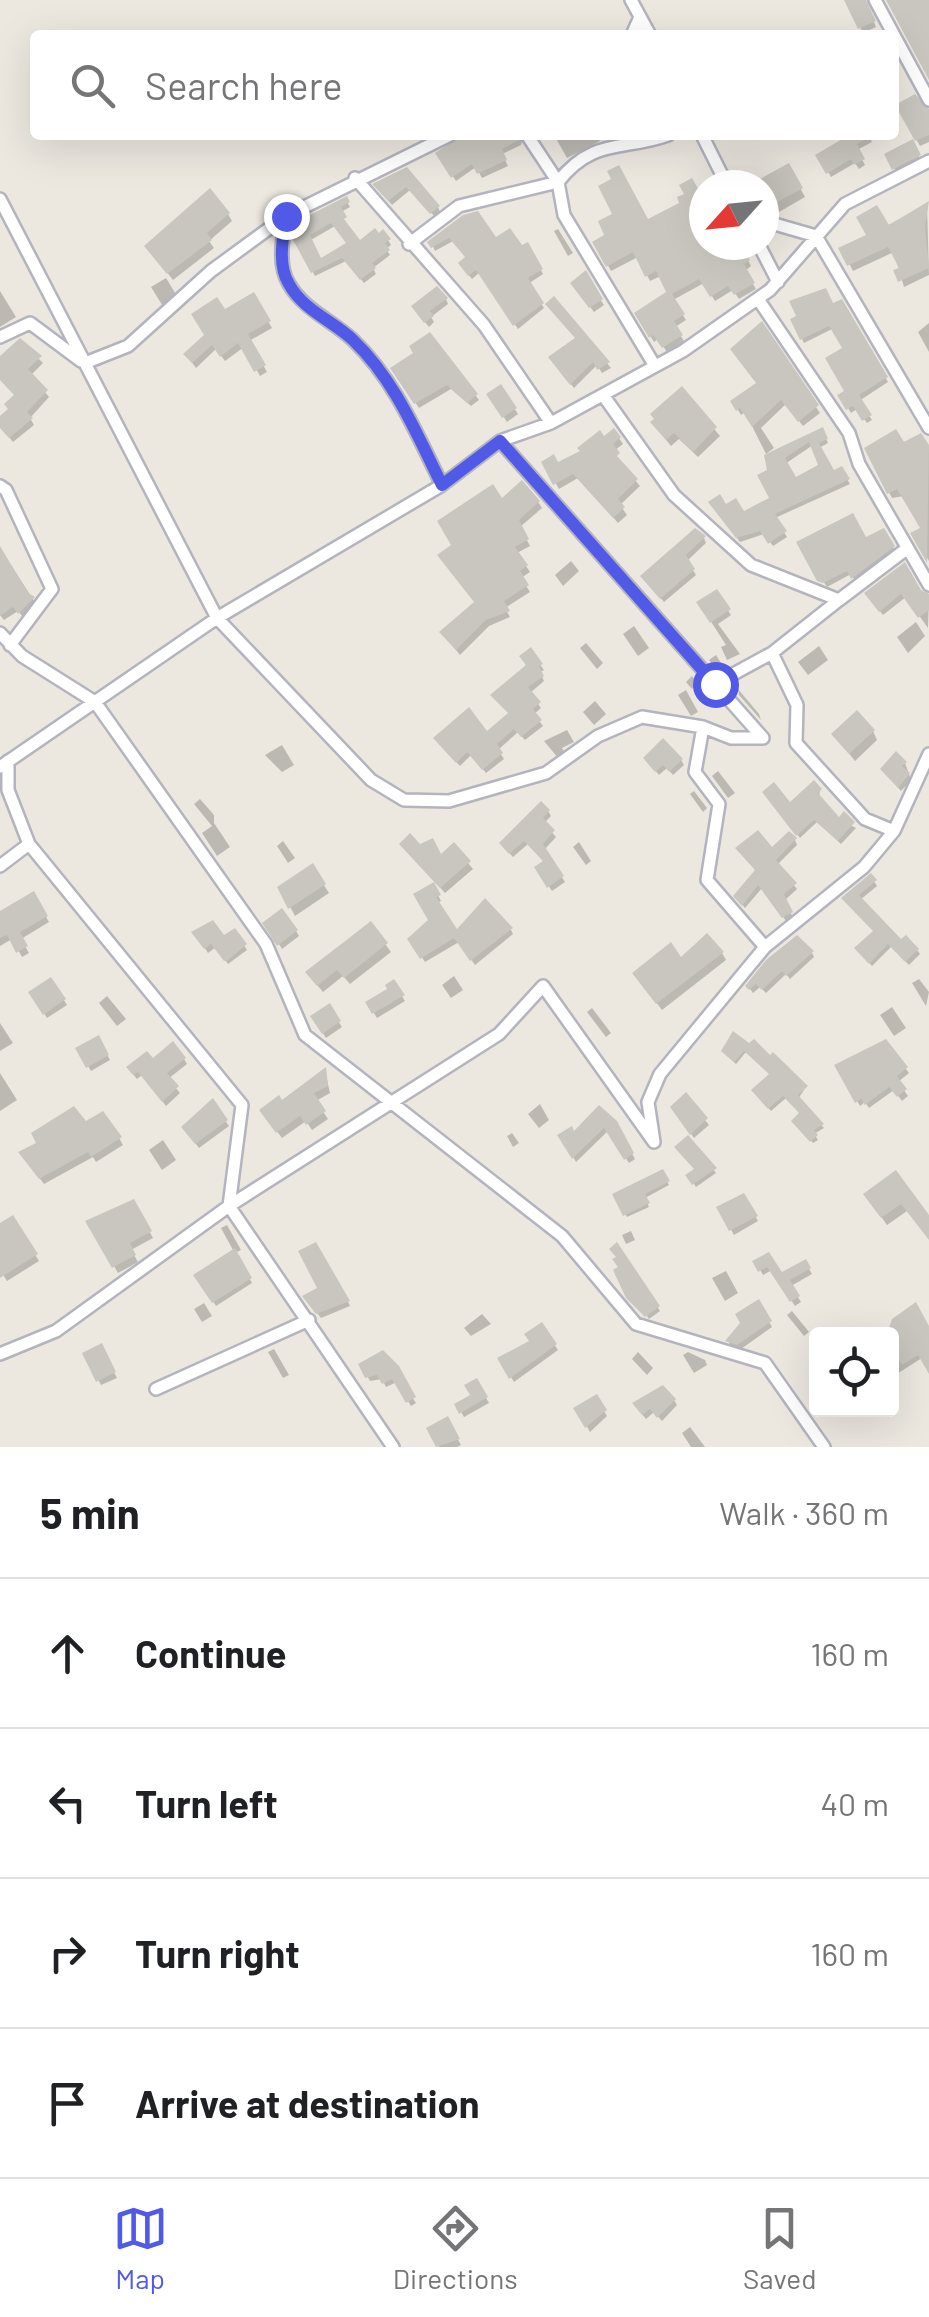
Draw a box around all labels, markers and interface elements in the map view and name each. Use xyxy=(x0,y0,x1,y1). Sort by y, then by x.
search box xyxy=(30,30,899,140)
icon: search xyxy=(65,58,120,113)
text: Search here xyxy=(145,62,343,108)
north arrow xyxy=(689,170,779,260)
route end xyxy=(264,194,310,240)
route start xyxy=(693,662,739,708)
map controls xyxy=(809,1327,899,1417)
button: locate xyxy=(809,1327,899,1417)
text: 5 min xyxy=(40,1487,140,1537)
text: Walk · 360 m xyxy=(719,1493,889,1531)
icon: ahead xyxy=(40,1626,95,1681)
text: Continue xyxy=(135,1630,286,1676)
text: 160 m xyxy=(810,1634,889,1672)
icon: left xyxy=(40,1776,95,1831)
text: Turn left xyxy=(135,1780,278,1826)
text: 40 m xyxy=(820,1784,889,1822)
icon: right xyxy=(40,1926,95,1981)
text: Turn right xyxy=(135,1930,300,1976)
text: 160 m xyxy=(810,1934,889,1972)
icon: arrive xyxy=(40,2076,95,2131)
text: Arrive at destination xyxy=(135,2080,480,2126)
tab: Map xyxy=(113,2201,168,2295)
tab: Directions xyxy=(393,2201,518,2295)
tab: Saved xyxy=(743,2201,816,2295)

